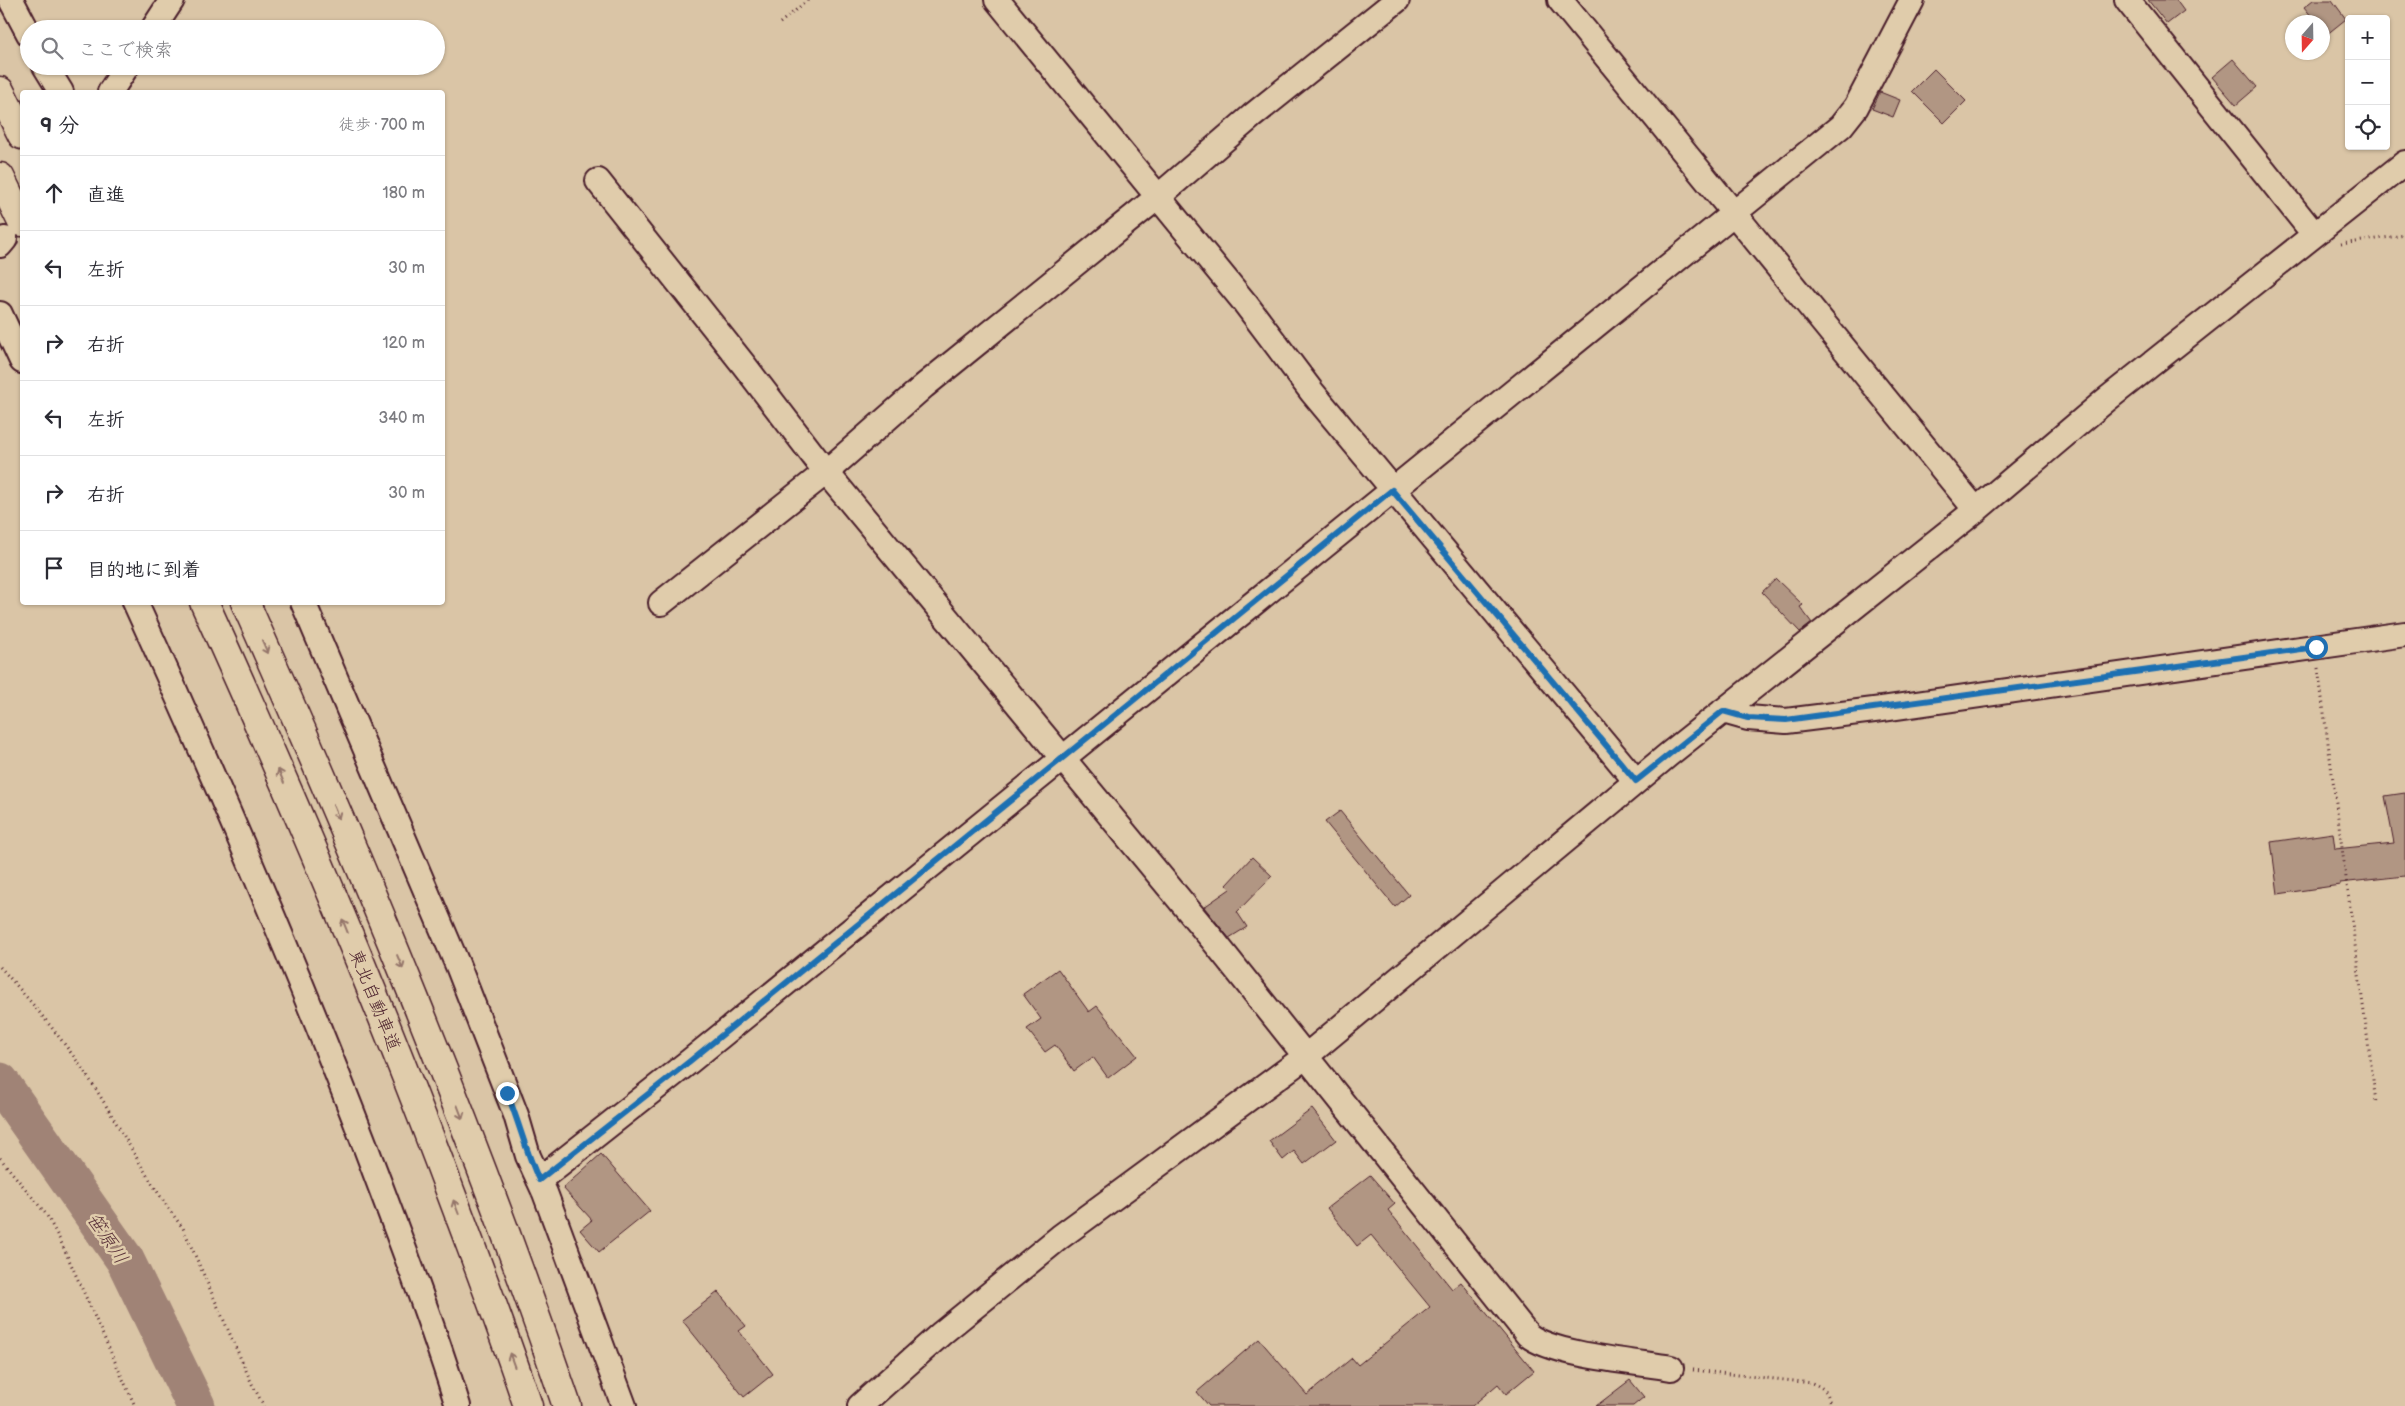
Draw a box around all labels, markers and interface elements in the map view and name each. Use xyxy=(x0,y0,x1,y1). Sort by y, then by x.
north arrow xyxy=(2285,15,2330,60)
map controls xyxy=(2345,15,2390,150)
button: + xyxy=(2345,15,2390,60)
search box xyxy=(20,20,445,75)
icon: search xyxy=(38,34,66,62)
text: ここで検索 xyxy=(78,39,173,62)
button: − xyxy=(2345,60,2390,105)
button: locate xyxy=(2345,105,2390,150)
text: 9 分 xyxy=(40,113,79,138)
text: 徒歩 · 700 m xyxy=(339,116,425,135)
icon: ahead xyxy=(40,179,68,207)
text: 直進 xyxy=(87,184,125,207)
text: 180 m xyxy=(383,184,425,203)
icon: left xyxy=(40,254,68,282)
text: 左折 xyxy=(87,259,125,282)
text: 30 m xyxy=(388,259,425,278)
icon: right xyxy=(40,329,68,357)
text: 右折 xyxy=(87,334,125,357)
text: 120 m xyxy=(382,334,425,353)
icon: left xyxy=(40,404,68,432)
text: 左折 xyxy=(87,409,125,432)
text: 340 m xyxy=(378,409,425,428)
icon: right xyxy=(40,479,68,507)
text: 右折 xyxy=(87,484,125,507)
text: 30 m xyxy=(388,484,425,503)
icon: arrive xyxy=(40,554,68,582)
text: 目的地に到着 xyxy=(87,559,201,582)
route start xyxy=(2305,636,2328,659)
one-way arrow xyxy=(260,639,270,654)
one-way arrow xyxy=(276,769,286,784)
one-way arrow xyxy=(332,804,342,819)
one-way arrow xyxy=(339,919,349,934)
street label: 東北自動車道 xyxy=(345,946,405,1054)
one-way arrow xyxy=(395,954,405,969)
route end xyxy=(496,1082,519,1105)
one-way arrow xyxy=(457,1105,466,1120)
one-way arrow xyxy=(451,1200,460,1215)
water label: 笹原川 xyxy=(81,1209,132,1269)
one-way arrow xyxy=(507,1352,516,1368)

